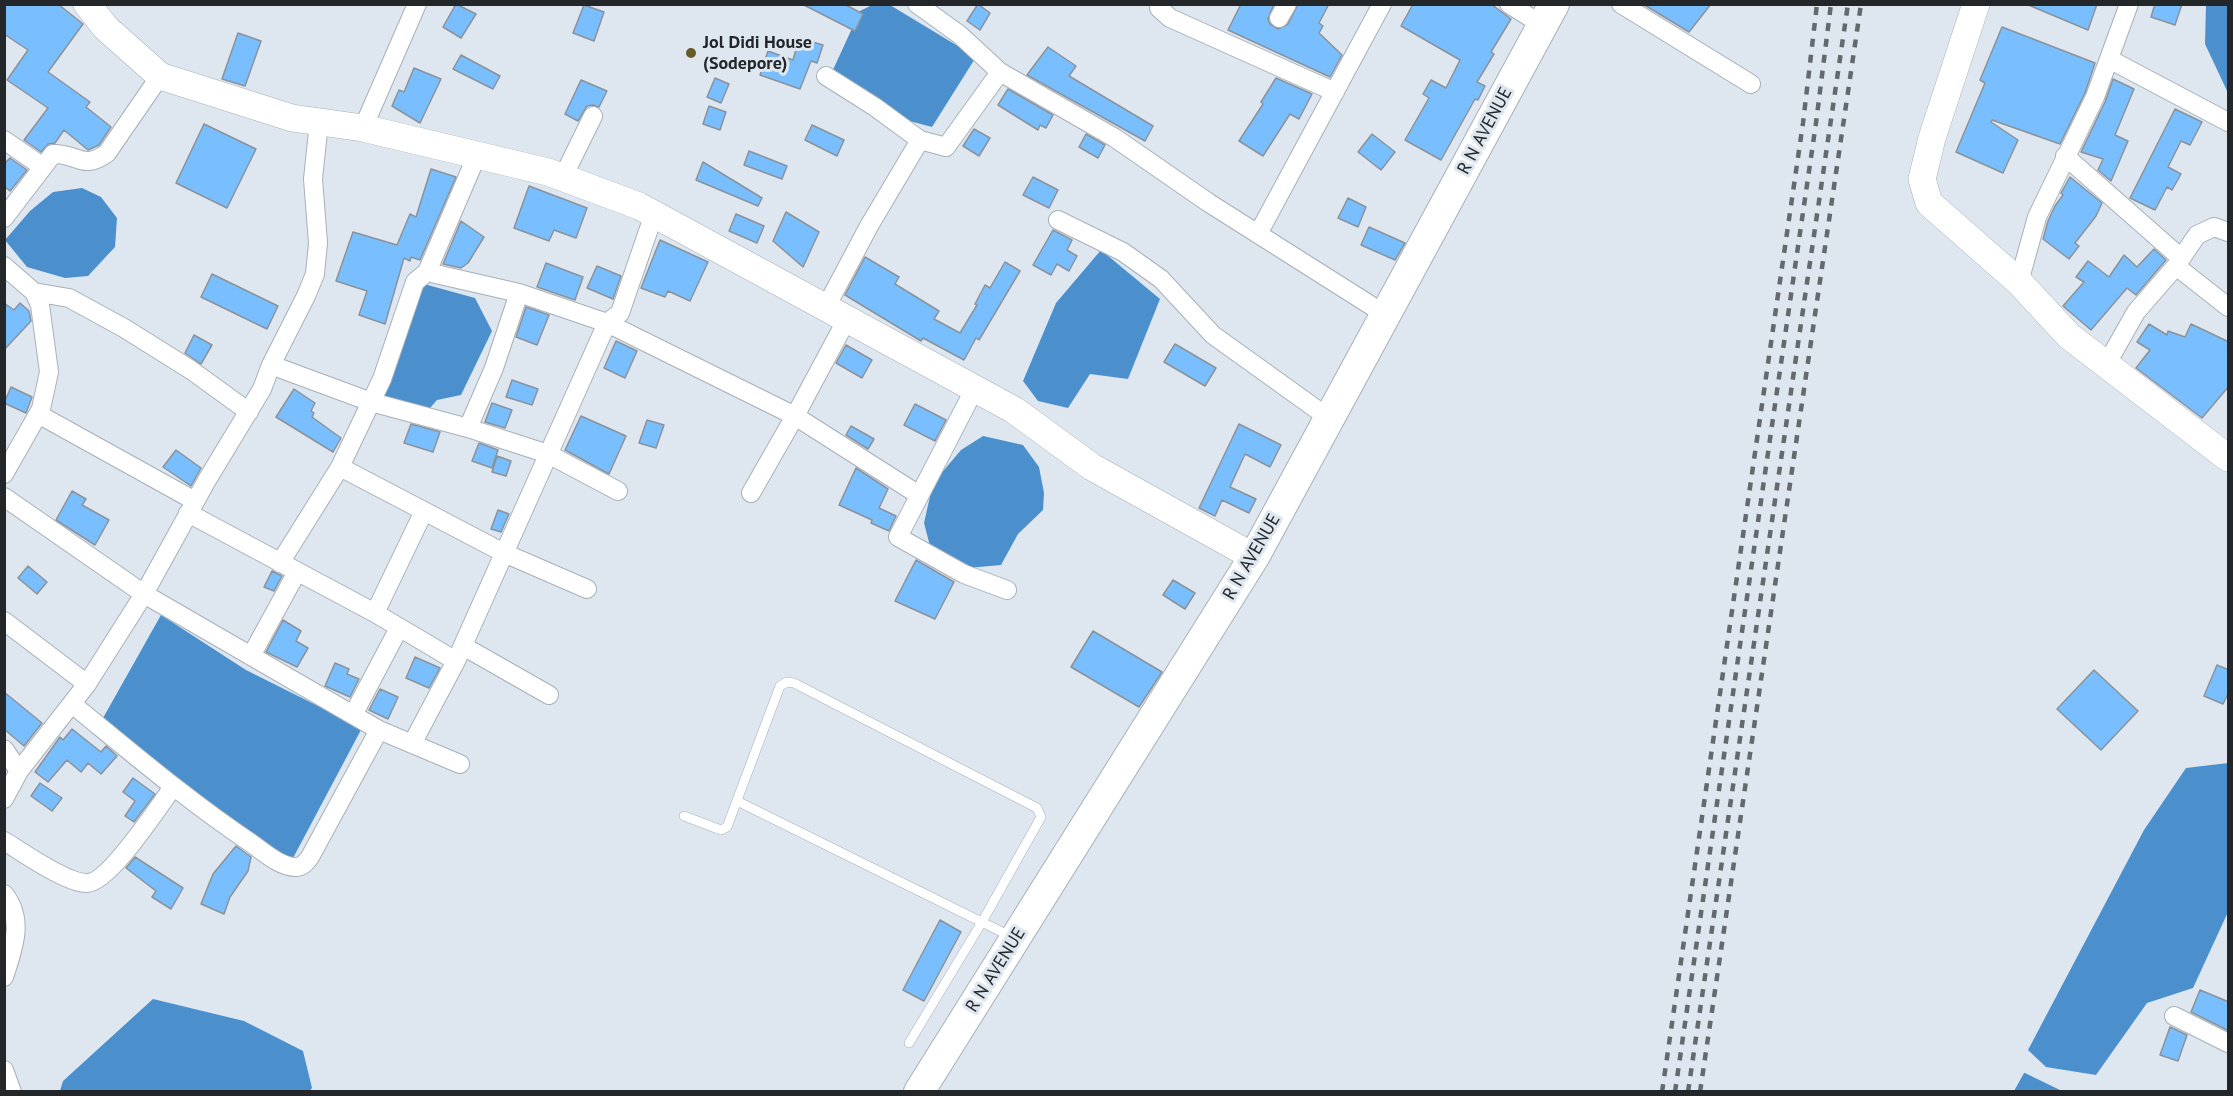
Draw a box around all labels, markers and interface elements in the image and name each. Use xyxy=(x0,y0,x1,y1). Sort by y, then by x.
place label: Jol Didi House (Sodepore) xyxy=(703,32,812,74)
marker: Jol Didi House (Sodepore) xyxy=(684,46,698,60)
street label: R N AVENUE xyxy=(1453,84,1517,178)
street label: R N AVENUE xyxy=(1219,510,1285,604)
street label: R N AVENUE xyxy=(962,924,1030,1016)

